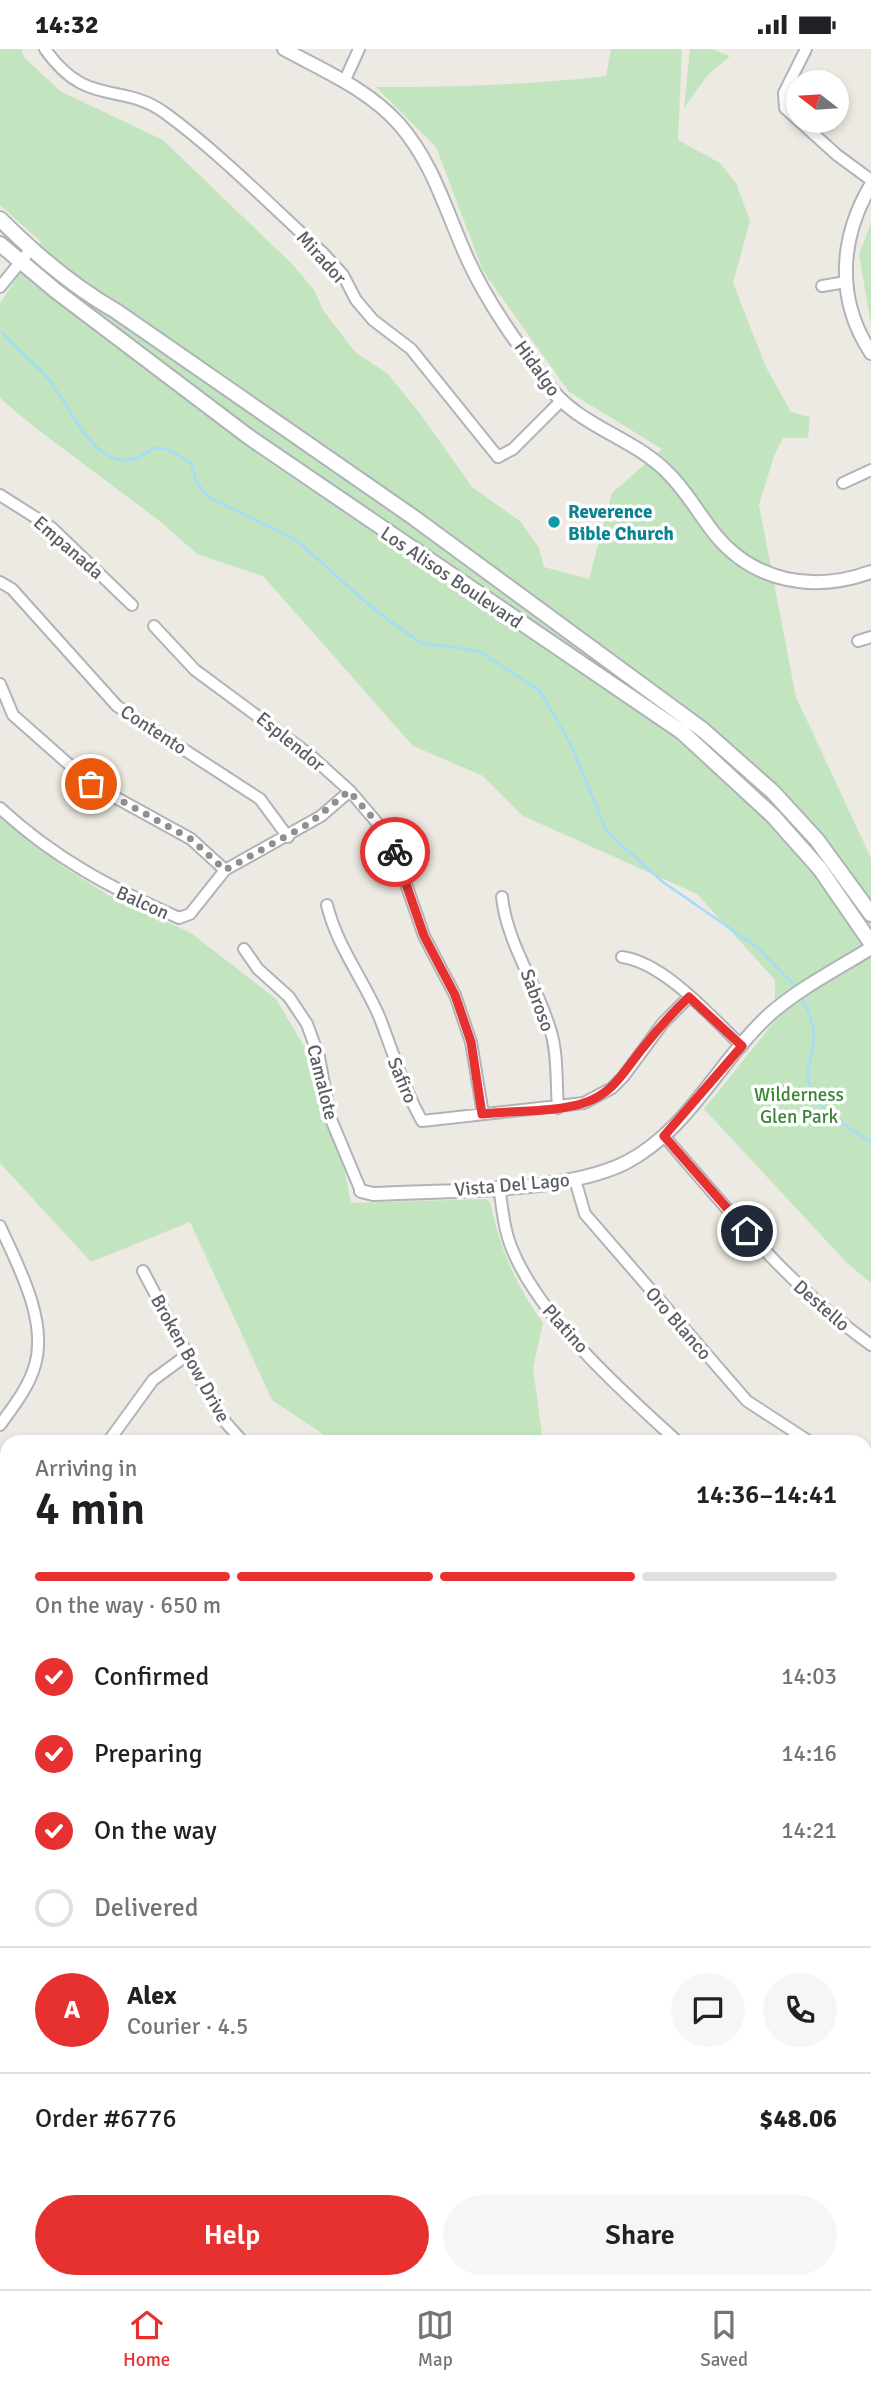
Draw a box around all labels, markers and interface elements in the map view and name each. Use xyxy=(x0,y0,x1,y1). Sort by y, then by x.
text: 14:32 xyxy=(35,9,99,41)
north arrow xyxy=(786,70,849,133)
map controls xyxy=(786,70,849,133)
street label: Mirador xyxy=(291,226,352,289)
street label: Hidalgo xyxy=(509,336,565,401)
place label: Reverence Bible Church xyxy=(568,500,674,546)
street label: Empanada xyxy=(28,511,108,585)
marker: Reverence Bible Church xyxy=(546,514,562,530)
street label: Los Alisos Boulevard xyxy=(376,521,527,634)
street label: Contento xyxy=(116,700,191,760)
street label: Esplendor xyxy=(251,707,330,777)
pin xyxy=(61,754,121,814)
icon: bag xyxy=(72,765,110,803)
courier xyxy=(360,817,430,887)
icon: bike xyxy=(376,833,414,871)
street label: Balcon xyxy=(112,881,173,925)
street label: Sabroso xyxy=(515,966,559,1035)
street label: Camalote xyxy=(301,1042,343,1122)
street label: Safiro xyxy=(382,1054,422,1107)
park label: Wilderness Glen Park xyxy=(754,1083,844,1129)
street label: Vista Del Lago xyxy=(453,1168,571,1202)
pin xyxy=(717,1201,777,1261)
icon: home xyxy=(728,1212,766,1250)
street label: Destello xyxy=(788,1275,854,1337)
street label: Oro Blanco xyxy=(640,1282,717,1365)
street label: Broken Bow Drive xyxy=(145,1290,235,1427)
street label: Platino xyxy=(537,1299,594,1358)
text: Arriving in xyxy=(35,1454,137,1483)
text: 14:36–14:41 xyxy=(696,1479,837,1511)
text: 4 min xyxy=(35,1481,145,1537)
text: On the way · 650 m xyxy=(35,1591,221,1620)
icon: check xyxy=(35,1658,73,1696)
text: Confirmed xyxy=(94,1661,209,1693)
text: 14:03 xyxy=(781,1662,837,1691)
icon: check xyxy=(35,1735,73,1773)
text: Preparing xyxy=(94,1738,202,1770)
text: 14:16 xyxy=(781,1739,837,1768)
icon: check xyxy=(35,1812,73,1850)
text: On the way xyxy=(94,1815,217,1847)
text: 14:21 xyxy=(781,1816,837,1845)
text: Delivered xyxy=(94,1892,199,1924)
button: chat xyxy=(671,1973,745,2047)
button: phone xyxy=(763,1973,837,2047)
text: Alex xyxy=(127,1980,177,2012)
text: A xyxy=(64,1994,80,2026)
text: Courier · 4.5 xyxy=(127,2012,248,2041)
text: Order #6776 xyxy=(35,2103,176,2135)
text: $48.06 xyxy=(759,2103,837,2135)
button: Help xyxy=(35,2195,429,2275)
button: Share xyxy=(443,2195,837,2275)
tab: Home xyxy=(123,2306,170,2372)
tab: Map xyxy=(416,2306,454,2372)
tab: Saved xyxy=(700,2306,748,2372)

